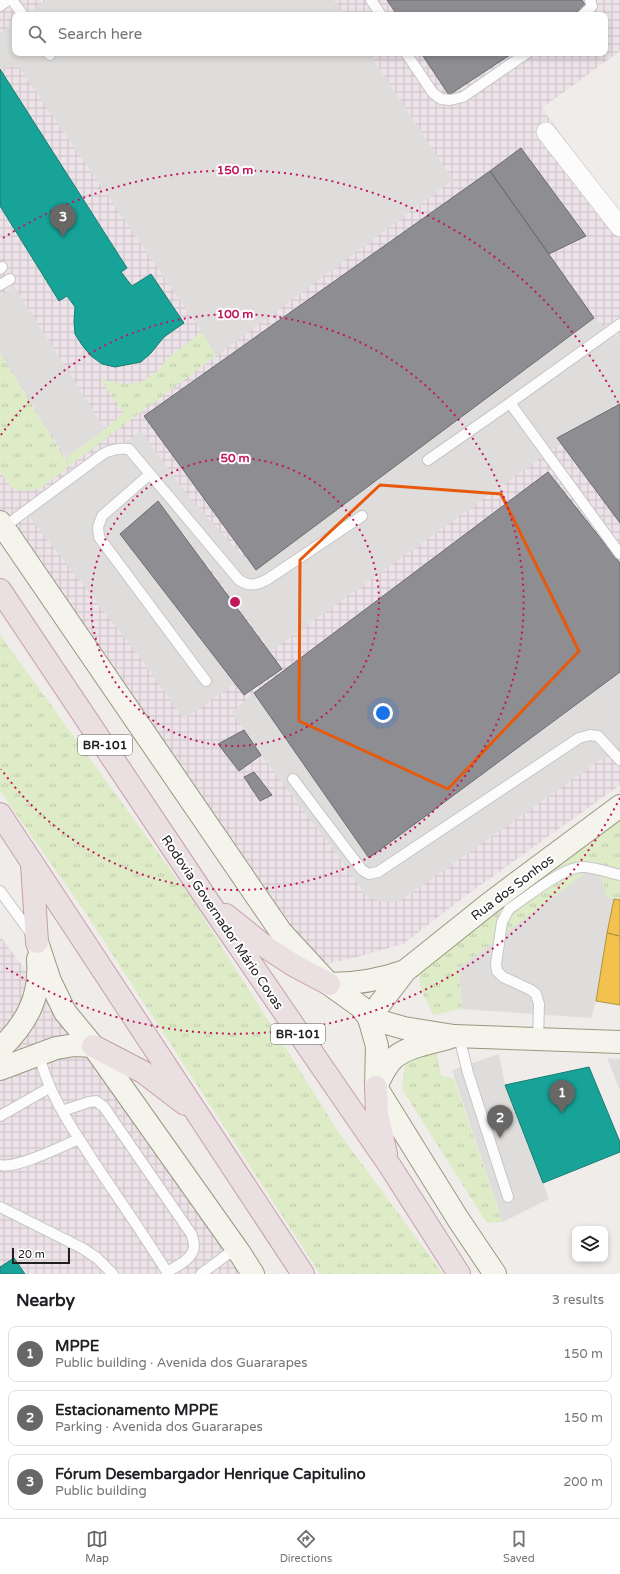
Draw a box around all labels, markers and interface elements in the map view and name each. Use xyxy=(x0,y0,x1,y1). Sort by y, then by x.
search box xyxy=(12,12,608,56)
icon: search xyxy=(26,23,48,45)
text: Search here xyxy=(58,25,142,43)
text: 150 m xyxy=(217,163,253,177)
pin: 3 xyxy=(50,204,76,237)
text: 100 m xyxy=(217,307,253,321)
text: 50 m xyxy=(220,451,250,465)
centre of rings xyxy=(228,595,242,609)
your location xyxy=(373,703,393,723)
road number: BR-101 xyxy=(78,735,132,755)
street label: Rodovia Governador Mário Covas xyxy=(158,832,287,1013)
street label: Rua dos Sonhos xyxy=(468,851,557,924)
road number: BR-101 xyxy=(271,1024,325,1044)
pin: 1 xyxy=(549,1080,575,1113)
pin: 2 xyxy=(487,1105,513,1138)
map controls xyxy=(572,1226,608,1262)
button: layers xyxy=(572,1226,608,1262)
scale bar xyxy=(12,1246,70,1265)
text: 20 m xyxy=(18,1248,45,1261)
text: Nearby xyxy=(16,1290,75,1311)
text: 3 results xyxy=(552,1292,604,1308)
text: MPPE xyxy=(55,1337,99,1355)
text: 1 xyxy=(26,1346,34,1362)
text: 150 m xyxy=(563,1346,603,1362)
text: Public building · Avenida dos Guararapes xyxy=(55,1355,307,1371)
text: Estacionamento MPPE xyxy=(55,1401,218,1419)
text: 2 xyxy=(26,1410,34,1426)
text: 150 m xyxy=(563,1410,603,1426)
text: Parking · Avenida dos Guararapes xyxy=(55,1419,263,1435)
text: Fórum Desembargador Henrique Capitulino xyxy=(55,1465,366,1483)
text: 3 xyxy=(26,1474,34,1490)
text: 200 m xyxy=(563,1474,603,1490)
text: Public building xyxy=(55,1483,147,1499)
tab: Map xyxy=(85,1528,109,1565)
tab: Directions xyxy=(280,1528,332,1565)
tab: Saved xyxy=(503,1528,535,1565)

